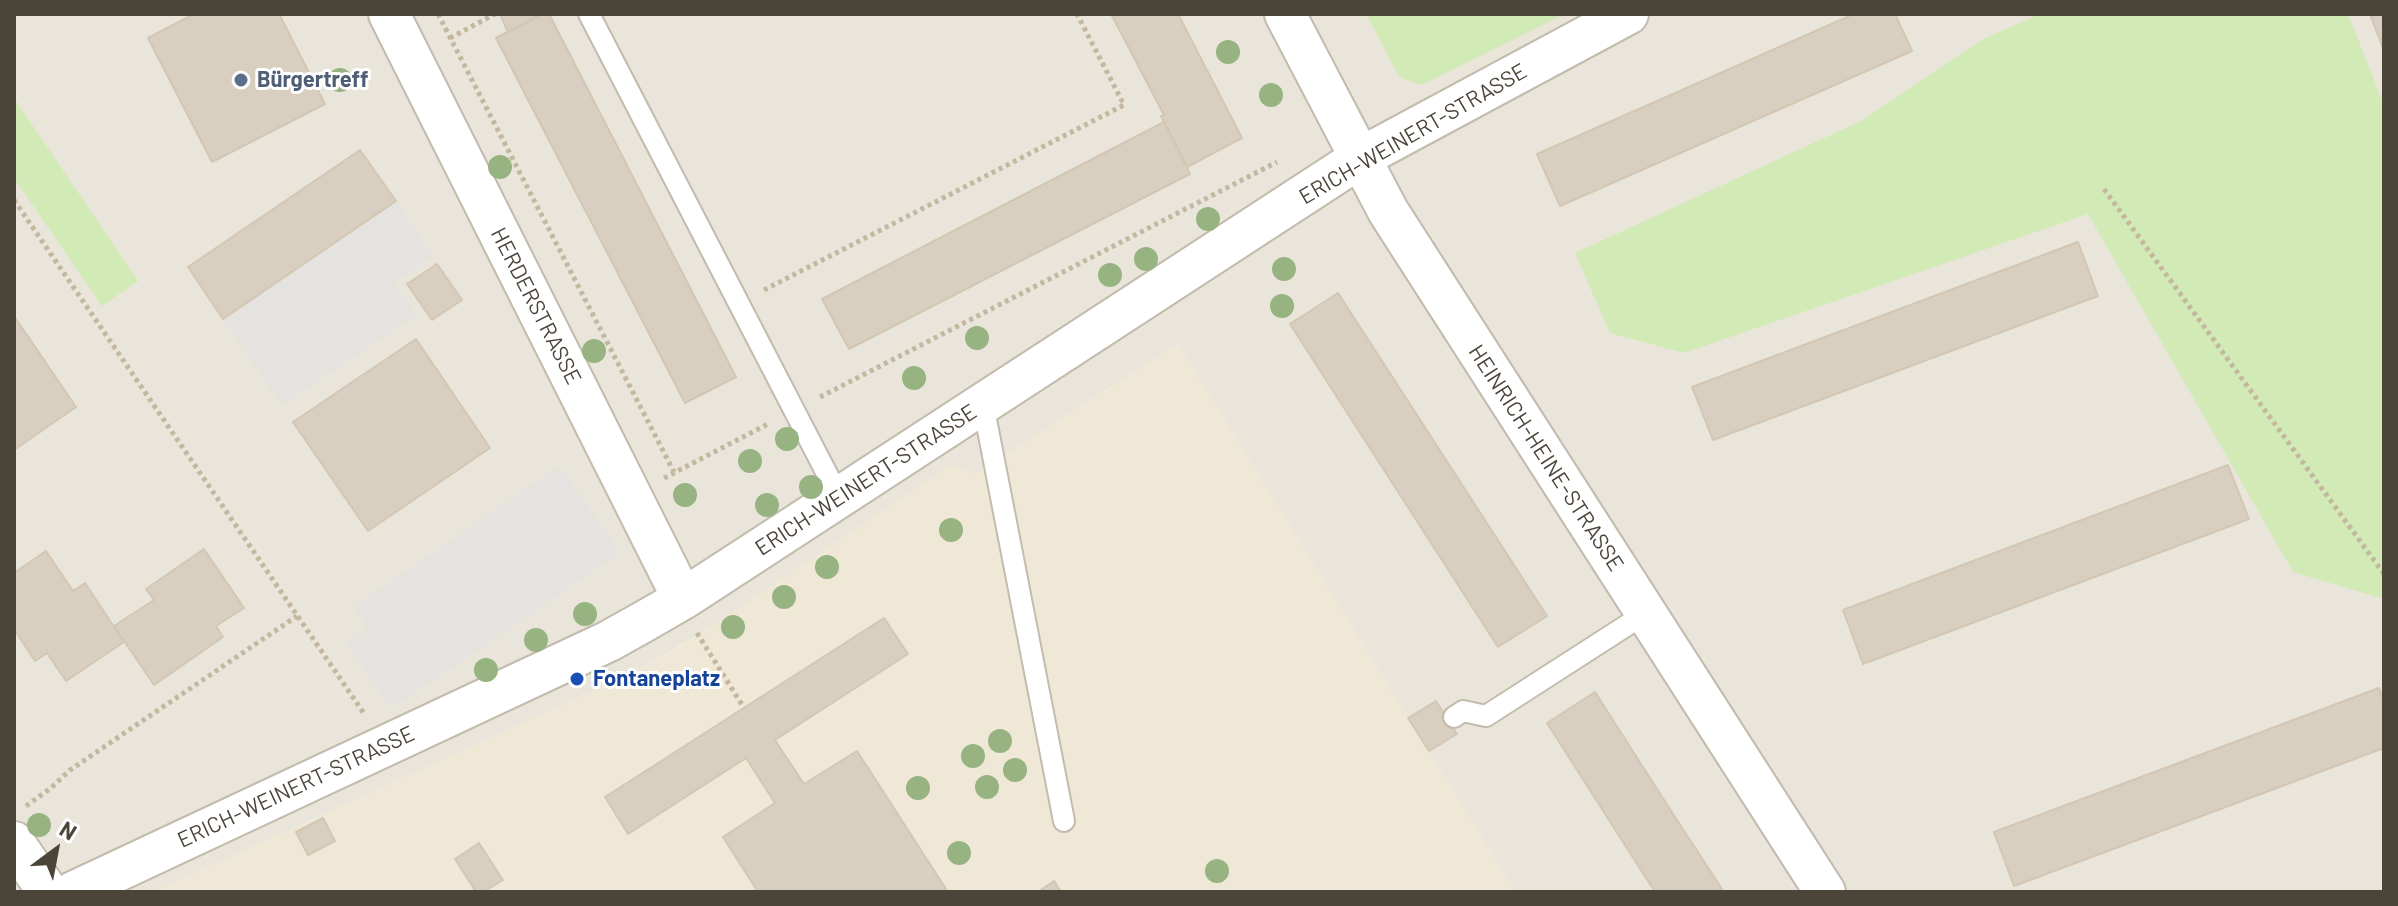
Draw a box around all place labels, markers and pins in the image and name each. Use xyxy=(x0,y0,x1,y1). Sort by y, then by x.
place label: Bürgertreff xyxy=(257,67,369,93)
marker: Bürgertreff xyxy=(232,71,250,89)
place label: Fontaneplatz xyxy=(593,666,720,692)
marker: Fontaneplatz xyxy=(568,670,586,688)

